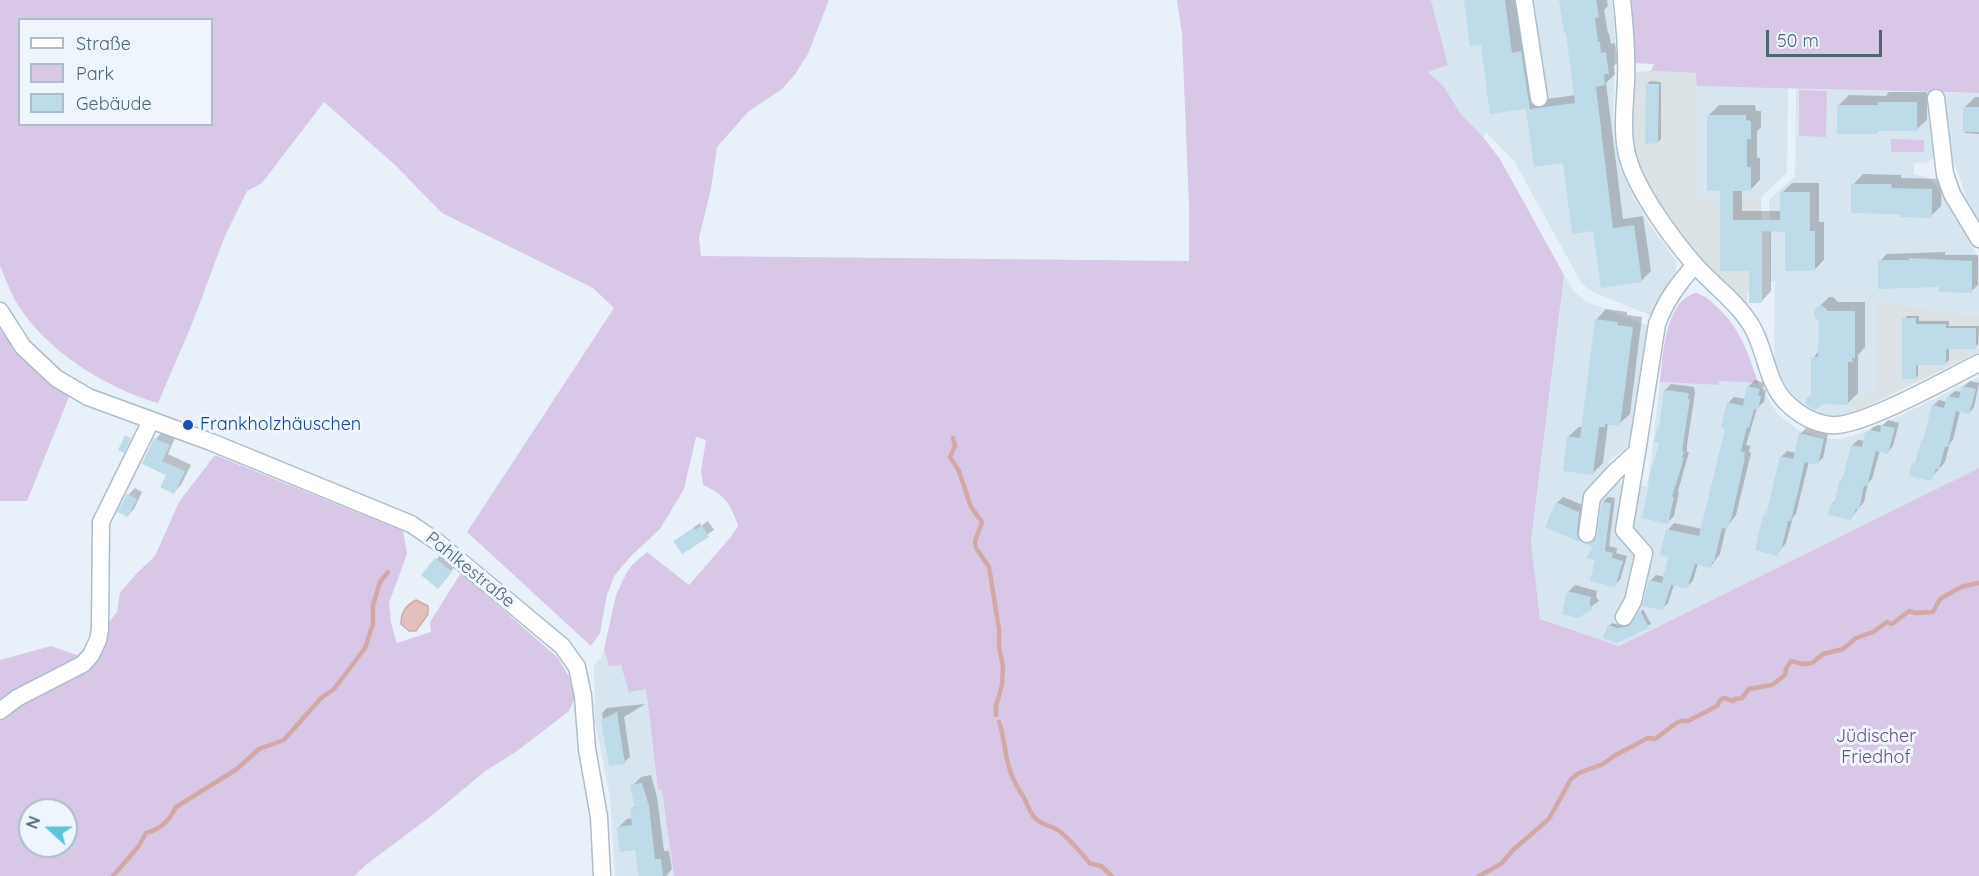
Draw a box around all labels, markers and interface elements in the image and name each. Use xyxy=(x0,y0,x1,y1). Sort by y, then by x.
legend xyxy=(18,18,213,126)
scale bar xyxy=(1769,18,1884,56)
text: 50 m xyxy=(1777,29,1819,52)
text: Straße xyxy=(76,32,131,55)
text: Park xyxy=(76,62,114,85)
text: Gebäude xyxy=(76,92,152,115)
place label: Frankholzhäuschen xyxy=(200,414,361,436)
marker: Frankholzhäuschen xyxy=(181,418,195,432)
street label: Pahlkestraße xyxy=(421,527,519,613)
park label: Jüdischer Friedhof xyxy=(1836,726,1916,768)
north arrow xyxy=(18,798,78,858)
text: N xyxy=(22,813,45,831)

